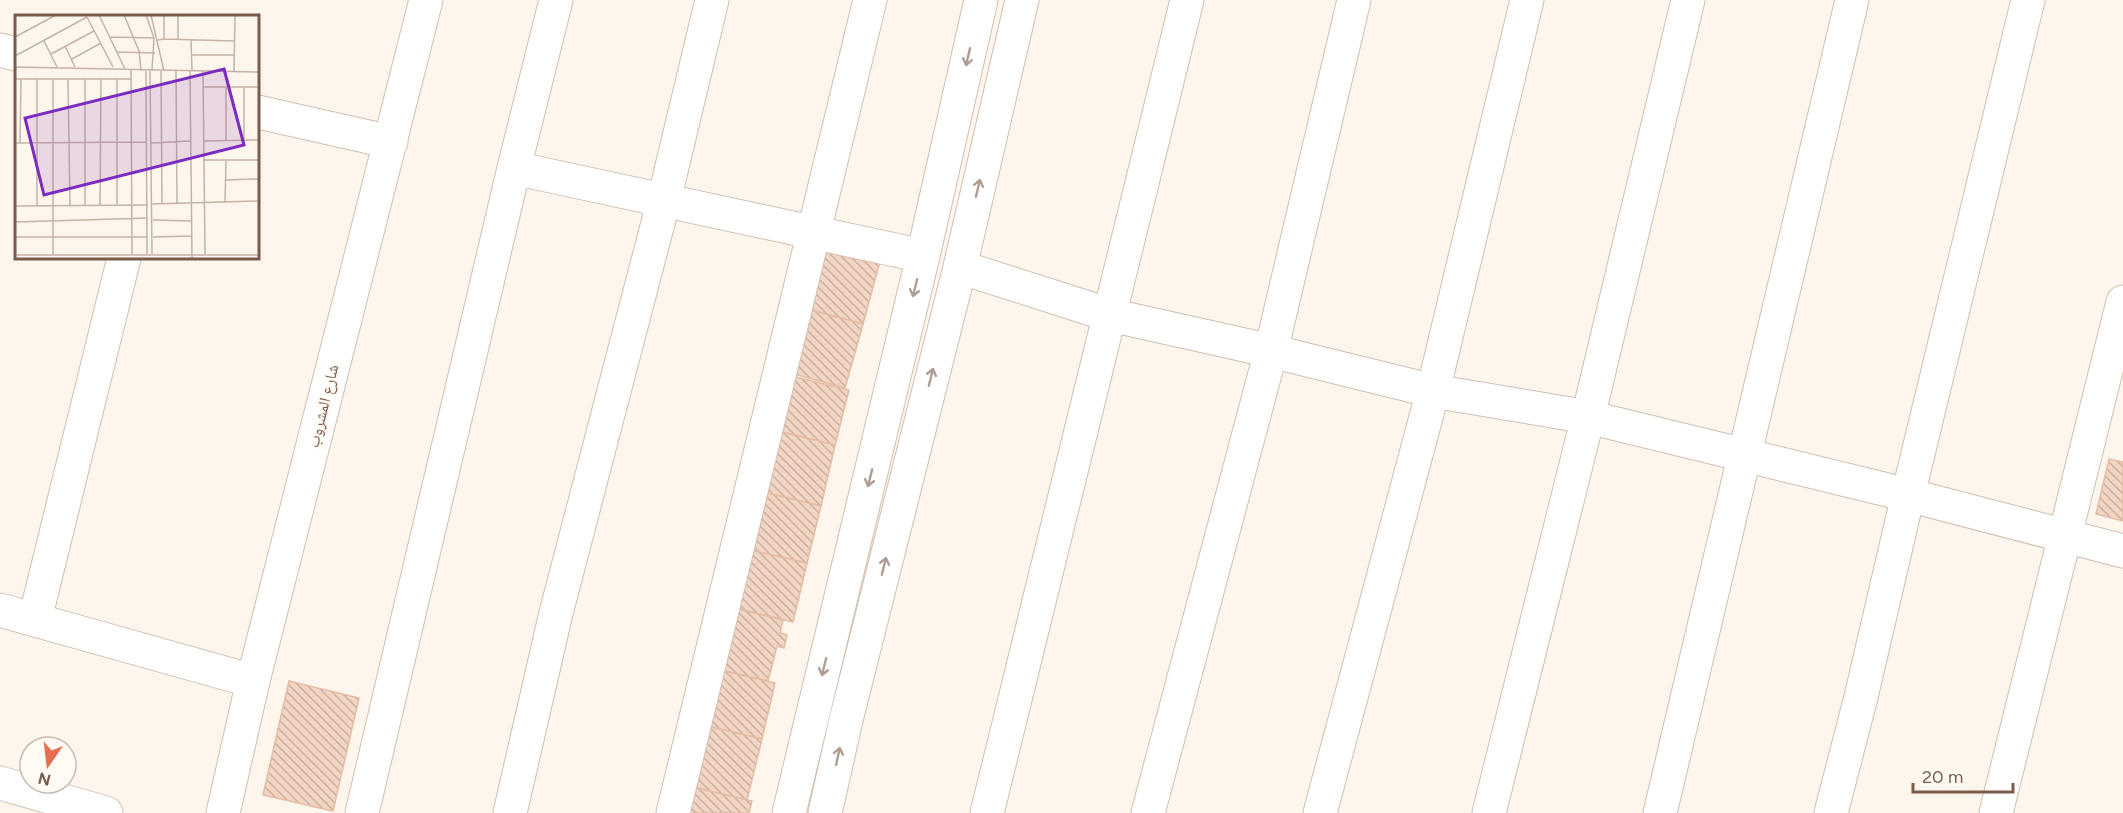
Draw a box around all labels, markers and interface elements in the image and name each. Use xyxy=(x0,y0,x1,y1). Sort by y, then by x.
inset map xyxy=(15,15,260,260)
one-way arrow xyxy=(962,47,973,66)
one-way arrow xyxy=(973,179,985,198)
one-way arrow xyxy=(909,278,921,297)
street label: شارع المشروب xyxy=(303,362,343,450)
one-way arrow xyxy=(926,368,937,387)
one-way arrow xyxy=(863,468,875,487)
one-way arrow xyxy=(879,557,890,576)
one-way arrow xyxy=(817,657,829,676)
north arrow xyxy=(18,735,78,795)
one-way arrow xyxy=(833,747,844,766)
scale bar xyxy=(1913,756,2014,794)
text: 20 m xyxy=(1922,766,1963,788)
text: N xyxy=(36,768,53,790)

